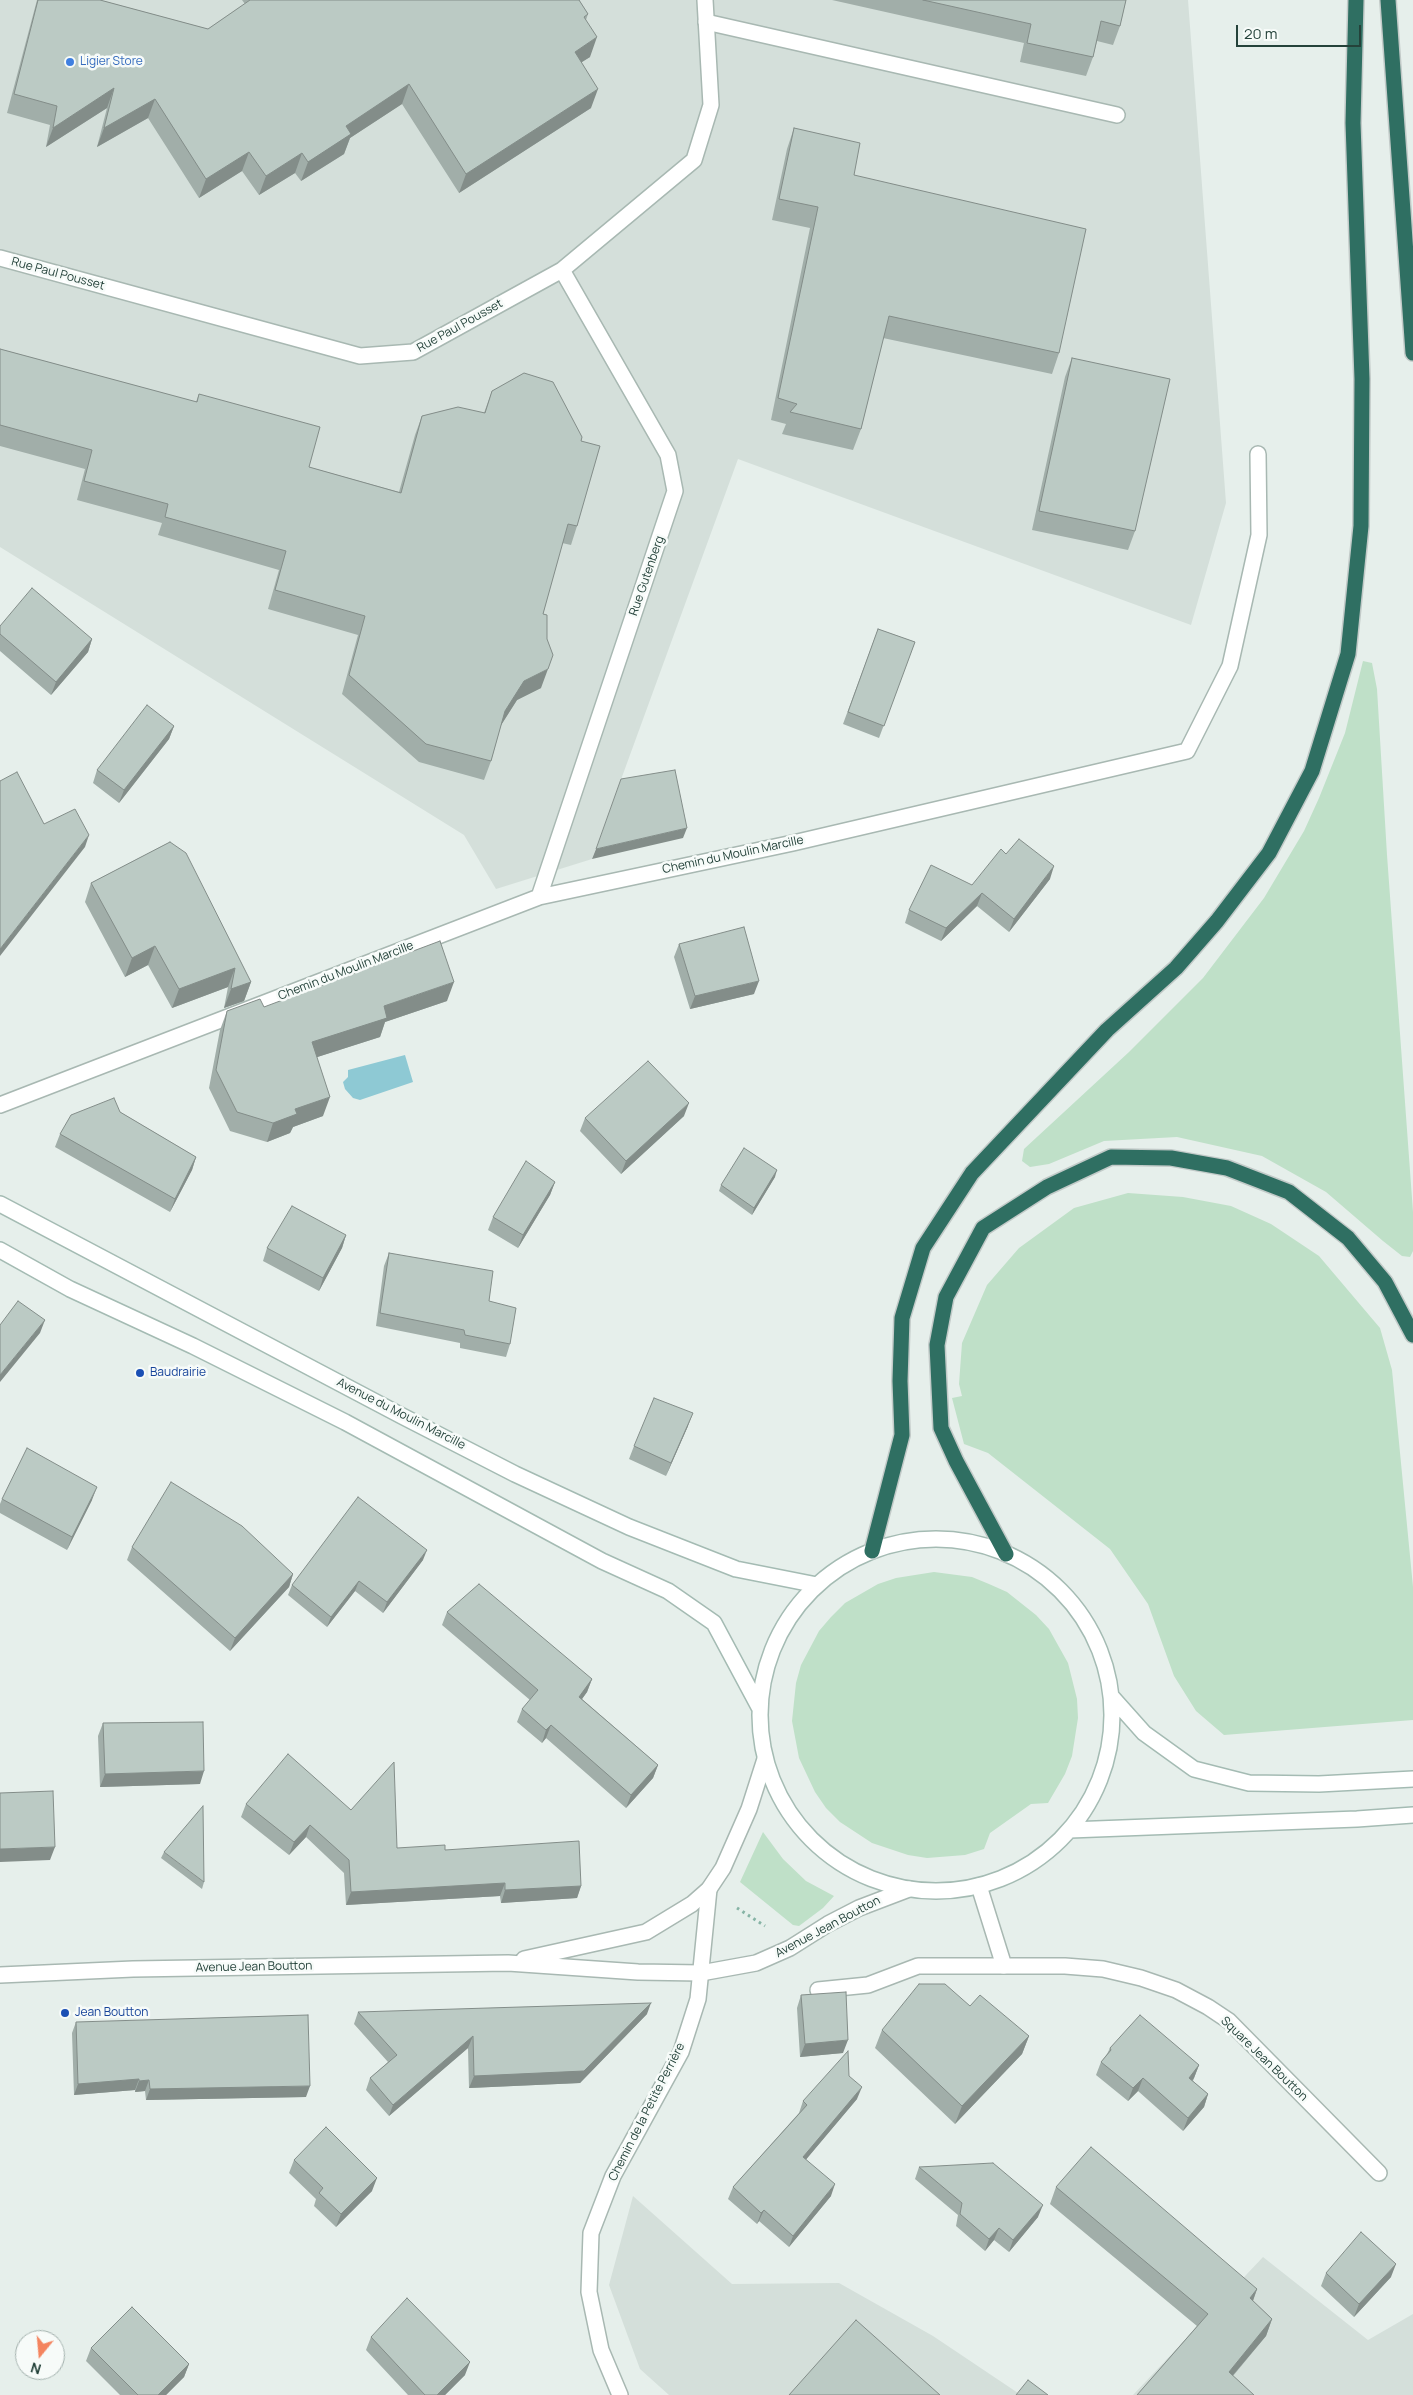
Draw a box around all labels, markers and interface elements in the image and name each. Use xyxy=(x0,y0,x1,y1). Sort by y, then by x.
scale bar xyxy=(1238,15,1363,47)
text: 20 m xyxy=(1244,23,1277,44)
place label: Ligier Store xyxy=(80,55,143,69)
marker: Ligier Store xyxy=(64,56,76,68)
street label: Rue Paul Pousset xyxy=(10,255,106,293)
street label: Rue Paul Pousset xyxy=(415,296,505,356)
street label: Rue Gutenberg xyxy=(627,534,667,618)
street label: Chemin du Moulin Marcille xyxy=(661,833,805,877)
street label: Chemin du Moulin Marcille xyxy=(276,938,416,1004)
place label: Baudrairie xyxy=(150,1366,206,1380)
marker: Baudrairie xyxy=(134,1367,146,1379)
street label: Avenue du Moulin Marcille xyxy=(334,1375,468,1453)
street label: Avenue Jean Boutton xyxy=(773,1893,883,1961)
street label: Avenue Jean Boutton xyxy=(195,1959,313,1975)
place label: Jean Boutton xyxy=(75,2006,148,2020)
marker: Jean Boutton xyxy=(59,2007,71,2019)
street label: Square Jean Boutton xyxy=(1218,2014,1310,2104)
street label: Chemin de la Petite Perrière xyxy=(606,2040,688,2184)
north arrow xyxy=(15,2330,65,2380)
text: N xyxy=(28,2358,43,2379)

